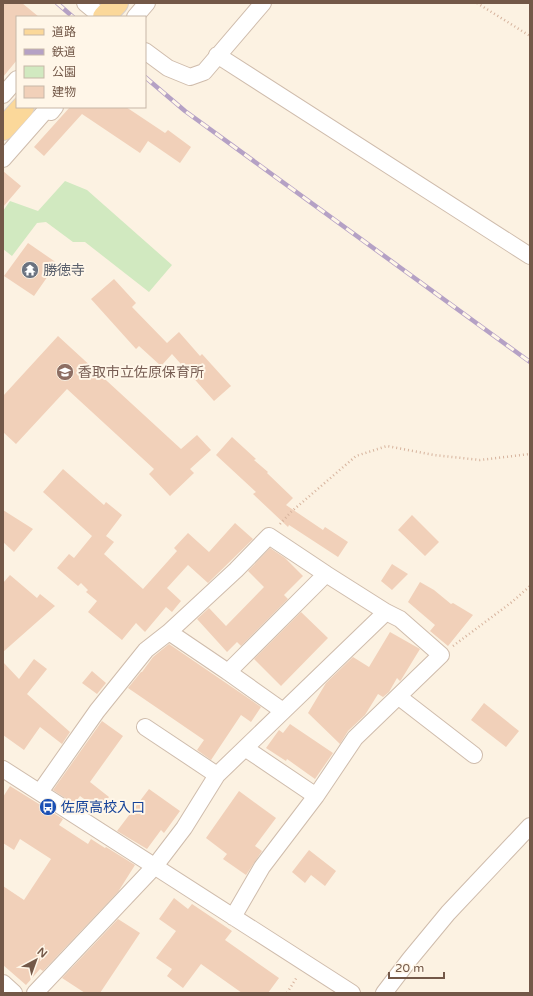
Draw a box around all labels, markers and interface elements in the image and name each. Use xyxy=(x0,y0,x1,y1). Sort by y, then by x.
legend xyxy=(16,16,146,108)
text: 道路 xyxy=(52,25,76,39)
text: 鉄道 xyxy=(52,45,76,59)
text: 公園 xyxy=(52,65,76,79)
text: 建物 xyxy=(52,85,76,99)
temple icon: 勝徳寺 xyxy=(20,260,40,280)
place label: 勝徳寺 xyxy=(43,262,85,279)
school or university icon: 香取市立佐原保育所 xyxy=(55,362,75,382)
place label: 香取市立佐原保育所 xyxy=(78,364,204,381)
bus stop icon: 佐原高校入口 xyxy=(38,797,58,817)
place label: 佐原高校入口 xyxy=(61,799,145,816)
north arrow xyxy=(16,940,56,980)
text: N xyxy=(35,945,50,961)
scale bar xyxy=(389,954,444,980)
text: 20 m xyxy=(395,961,424,975)

